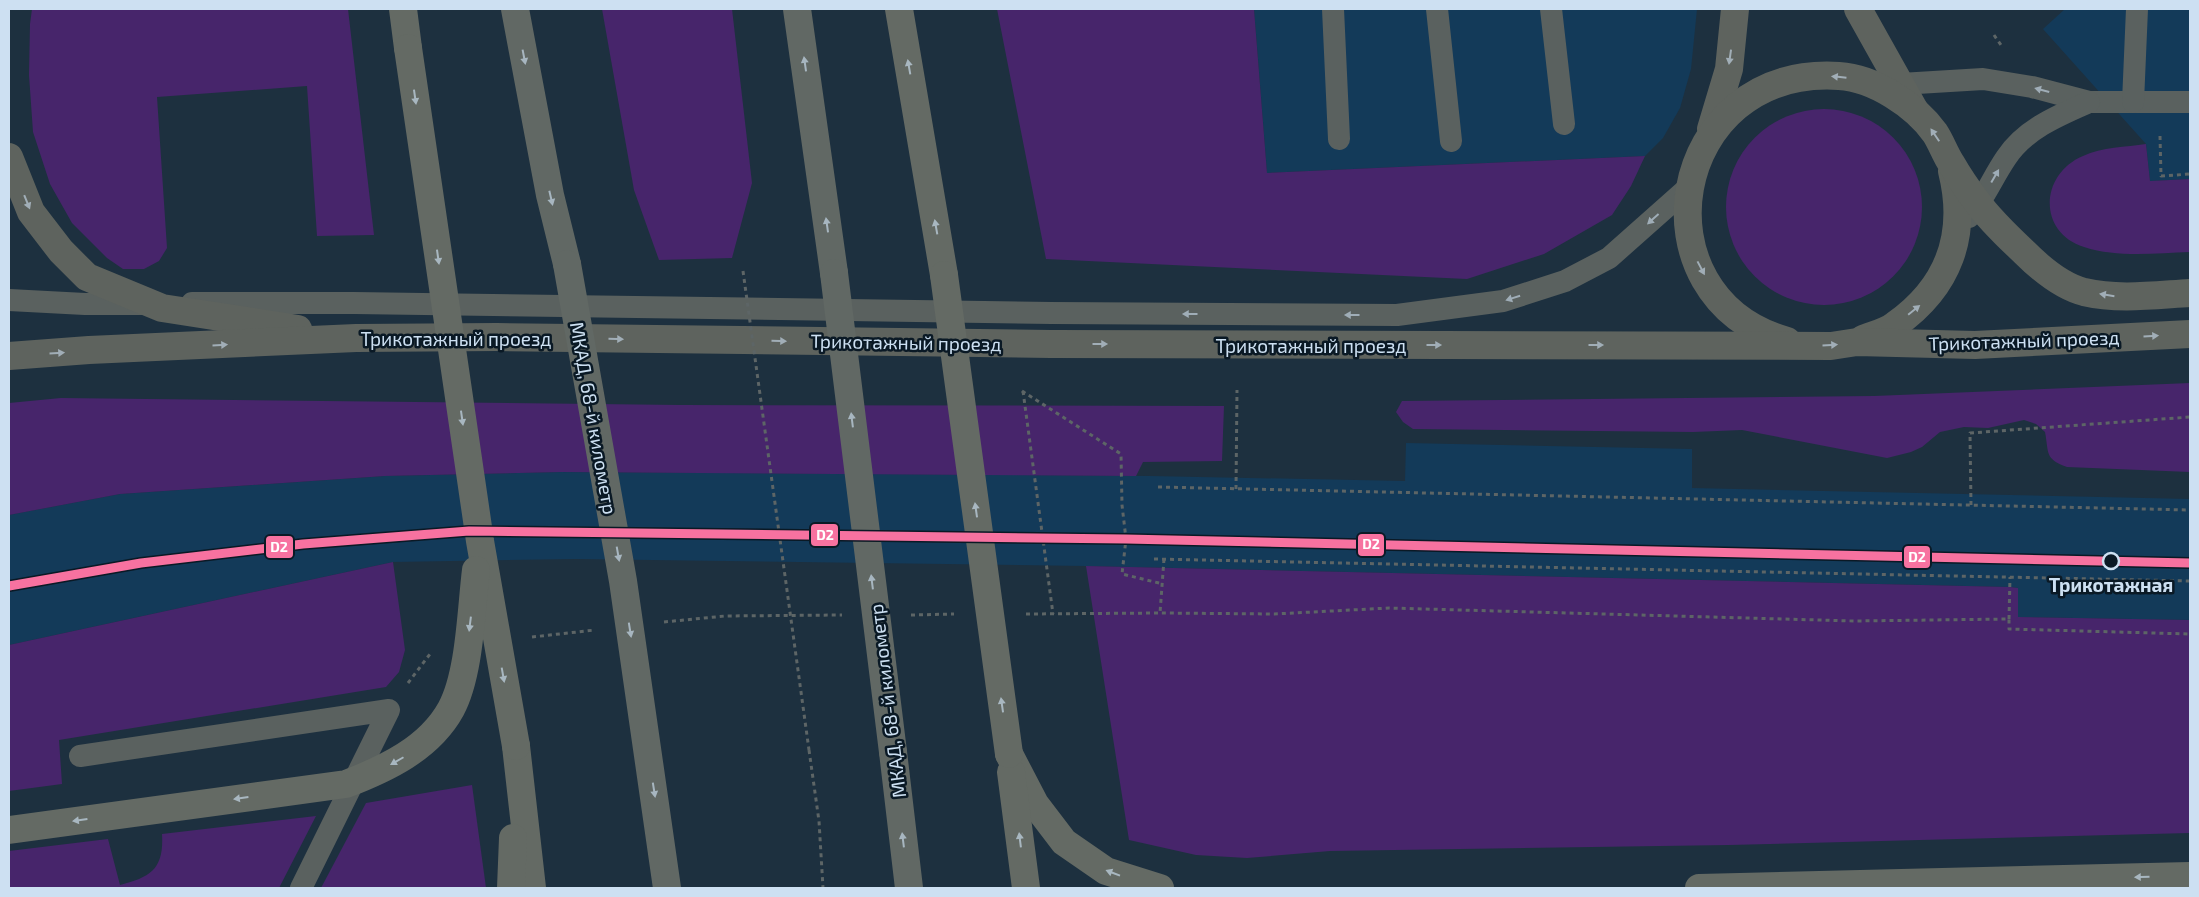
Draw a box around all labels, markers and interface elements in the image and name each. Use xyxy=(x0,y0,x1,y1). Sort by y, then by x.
one-way arrow xyxy=(520,49,528,64)
one-way arrow xyxy=(1726,49,1734,65)
one-way arrow xyxy=(800,55,808,71)
one-way arrow xyxy=(904,59,912,75)
one-way arrow xyxy=(1831,73,1847,81)
one-way arrow xyxy=(2034,85,2049,93)
one-way arrow xyxy=(411,89,419,105)
one-way arrow xyxy=(1930,128,1940,141)
one-way arrow xyxy=(1991,169,1999,184)
one-way arrow xyxy=(547,191,555,206)
one-way arrow xyxy=(24,195,32,209)
one-way arrow xyxy=(1647,213,1659,225)
one-way arrow xyxy=(823,216,831,232)
one-way arrow xyxy=(931,219,939,235)
one-way arrow xyxy=(435,250,443,266)
one-way arrow xyxy=(1697,261,1705,275)
one-way arrow xyxy=(2098,291,2114,299)
one-way arrow xyxy=(1505,294,1520,302)
one-way arrow xyxy=(1907,304,1920,315)
one-way arrow xyxy=(1181,310,1197,318)
one-way arrow xyxy=(1344,310,1360,318)
street label: МКАД, 68-й километр xyxy=(566,320,622,516)
street label: Трикотажный проезд xyxy=(1928,325,2120,355)
street label: Трикотажный проезд xyxy=(361,327,551,350)
street label: Трикотажный проезд xyxy=(810,329,1002,355)
one-way arrow xyxy=(2143,332,2159,340)
street label: Трикотажный проезд xyxy=(1216,334,1406,357)
one-way arrow xyxy=(608,335,624,343)
one-way arrow xyxy=(771,337,787,345)
one-way arrow xyxy=(212,340,228,348)
one-way arrow xyxy=(1092,340,1108,348)
one-way arrow xyxy=(1426,341,1442,349)
one-way arrow xyxy=(1588,341,1604,349)
one-way arrow xyxy=(1823,341,1839,349)
one-way arrow xyxy=(50,348,66,356)
one-way arrow xyxy=(458,410,466,426)
one-way arrow xyxy=(848,412,856,428)
one-way arrow xyxy=(971,501,979,517)
line badge: D2 xyxy=(810,523,839,547)
text: D2 xyxy=(816,526,834,543)
line badge: D2 xyxy=(1357,533,1385,557)
line badge: D2 xyxy=(265,535,294,559)
text: D2 xyxy=(1362,535,1380,552)
text: D2 xyxy=(270,538,288,555)
line badge: D2 xyxy=(1903,545,1931,569)
one-way arrow xyxy=(614,546,622,562)
text: D2 xyxy=(1908,548,1926,565)
marker: Трикотажная xyxy=(2102,552,2120,570)
one-way arrow xyxy=(868,573,876,589)
place label: Трикотажная xyxy=(2049,573,2173,596)
street label: МКАД, 68-й километр xyxy=(864,603,910,799)
one-way arrow xyxy=(466,616,474,632)
one-way arrow xyxy=(626,622,634,638)
one-way arrow xyxy=(500,668,508,684)
one-way arrow xyxy=(998,697,1006,713)
one-way arrow xyxy=(391,756,404,765)
one-way arrow xyxy=(650,783,658,799)
one-way arrow xyxy=(232,794,248,802)
one-way arrow xyxy=(71,816,87,824)
one-way arrow xyxy=(899,832,907,848)
one-way arrow xyxy=(1016,832,1024,848)
one-way arrow xyxy=(1105,869,1120,877)
one-way arrow xyxy=(2133,874,2149,882)

